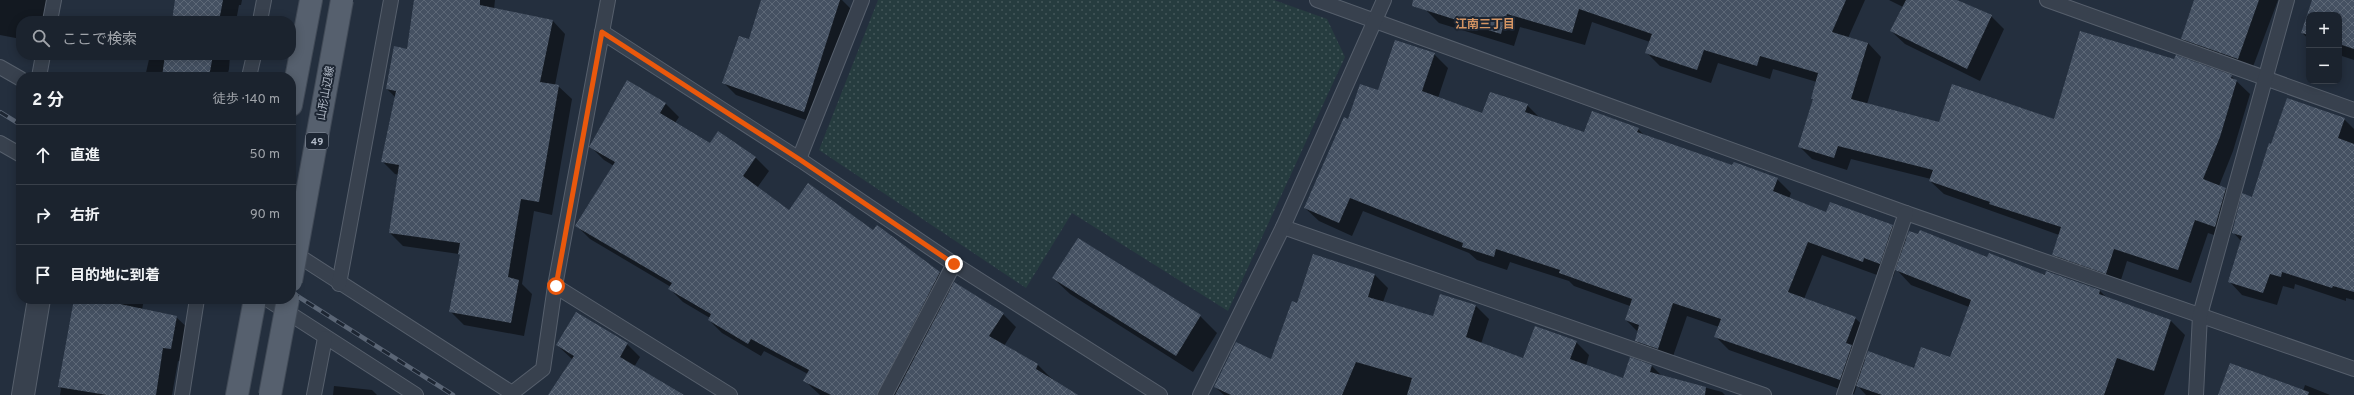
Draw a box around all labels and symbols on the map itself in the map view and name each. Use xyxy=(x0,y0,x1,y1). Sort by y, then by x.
district label: 江南三丁目 xyxy=(1455,17,1515,33)
street label: 山形山辺線 xyxy=(314,65,338,121)
road number: 49 xyxy=(306,133,328,149)
route end xyxy=(945,255,963,273)
route start xyxy=(547,277,565,295)

